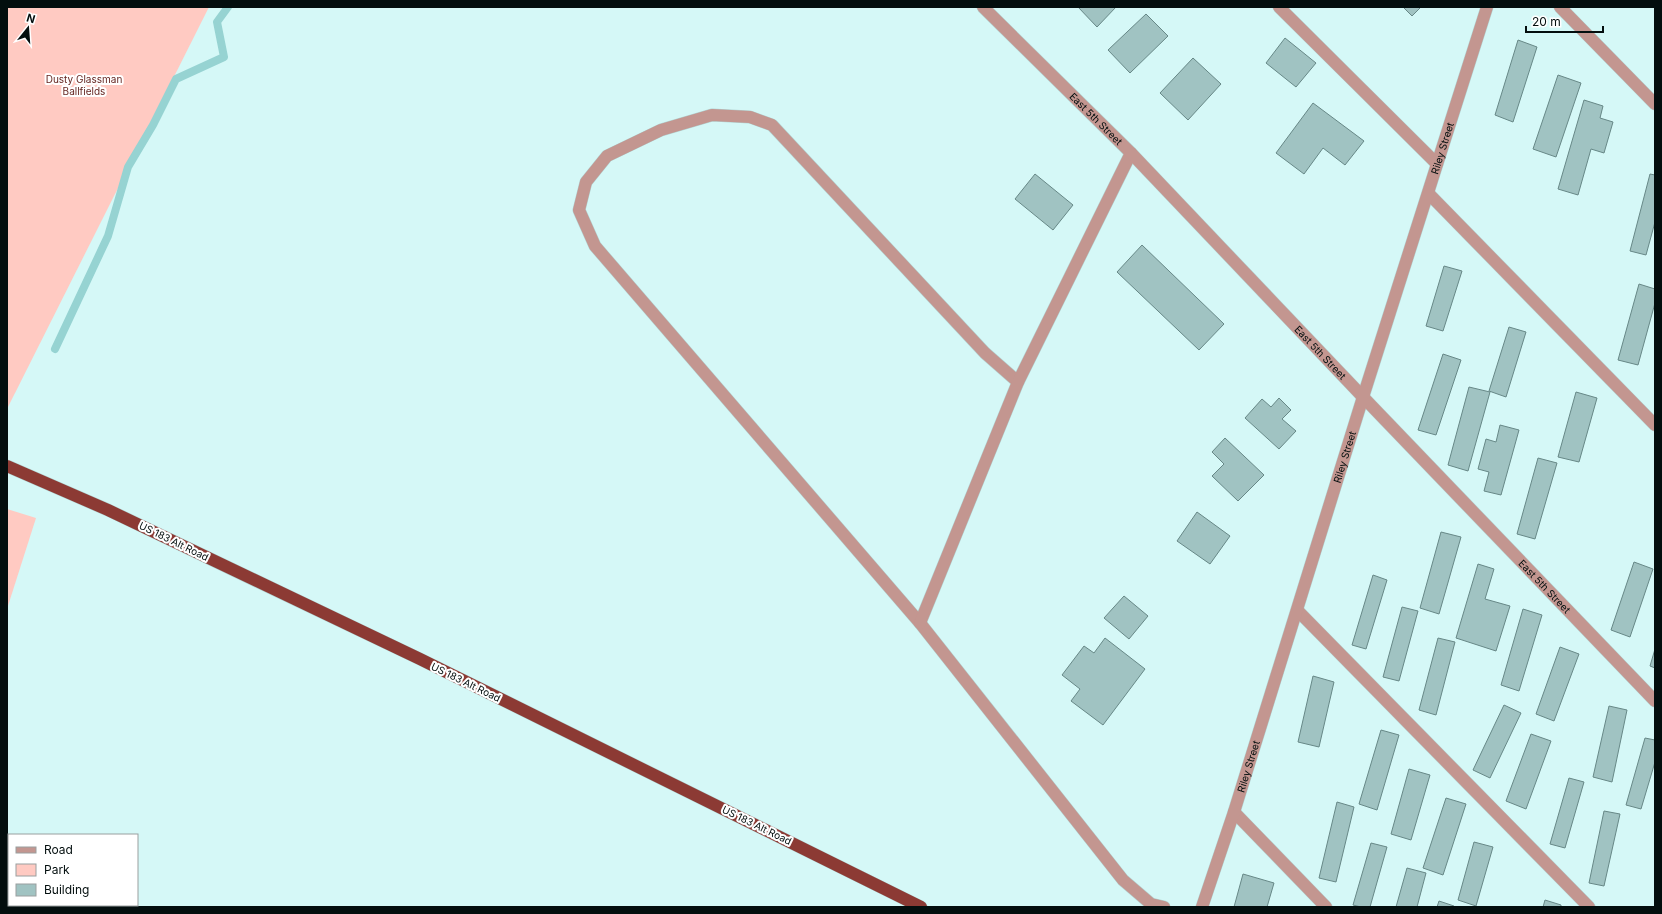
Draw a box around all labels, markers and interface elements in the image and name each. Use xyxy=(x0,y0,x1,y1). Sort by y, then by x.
north arrow xyxy=(8,8,48,48)
scale bar xyxy=(1526,8,1603,34)
text: N xyxy=(25,11,37,26)
text: 20 m xyxy=(1532,14,1561,29)
park label: Dusty Glassman Ballfields xyxy=(46,73,122,97)
street label: East 5th Street xyxy=(1067,90,1126,148)
street label: Riley Street xyxy=(1428,120,1456,175)
street label: East 5th Street xyxy=(1292,323,1349,382)
street label: Riley Street xyxy=(1331,429,1358,484)
street label: US 183 Alt Road xyxy=(137,519,211,563)
street label: East 5th Street xyxy=(1516,557,1574,616)
street label: US 183 Alt Road xyxy=(429,660,503,704)
street label: Riley Street xyxy=(1234,738,1262,794)
street label: US 183 Alt Road xyxy=(720,803,794,847)
legend xyxy=(8,834,138,906)
text: Road xyxy=(44,842,73,857)
text: Park xyxy=(44,862,70,877)
text: Building xyxy=(44,882,89,897)

